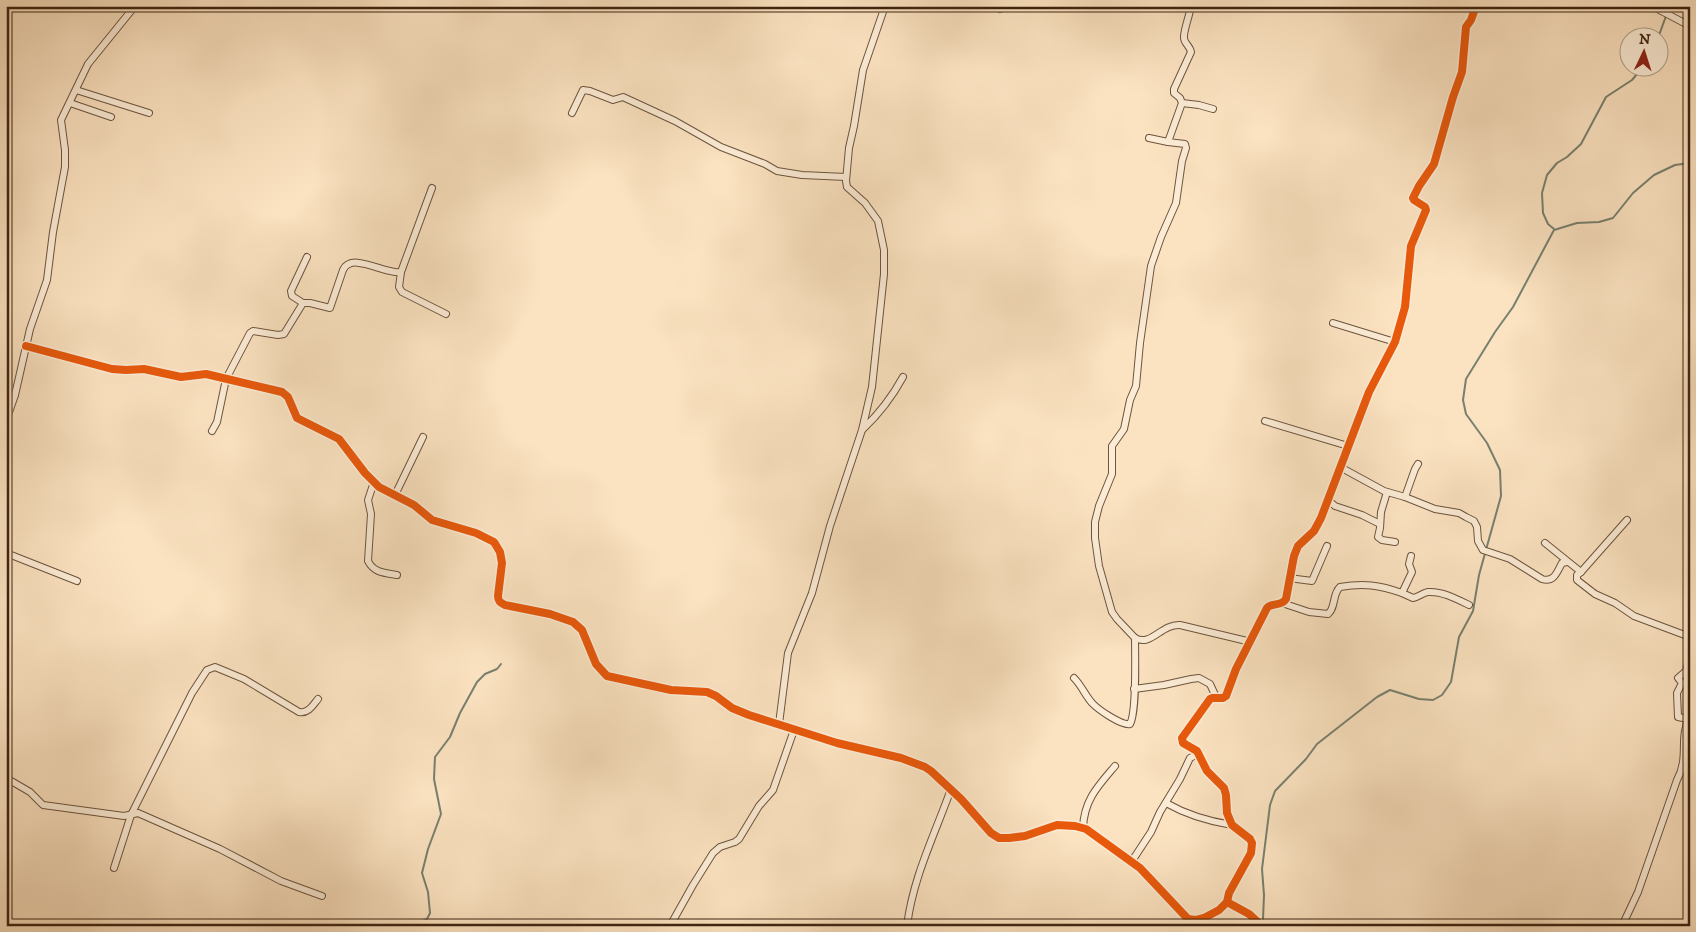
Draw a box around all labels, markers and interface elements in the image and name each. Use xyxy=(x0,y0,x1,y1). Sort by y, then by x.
north arrow xyxy=(1618,28,1668,78)
text: N xyxy=(1638,31,1652,49)

